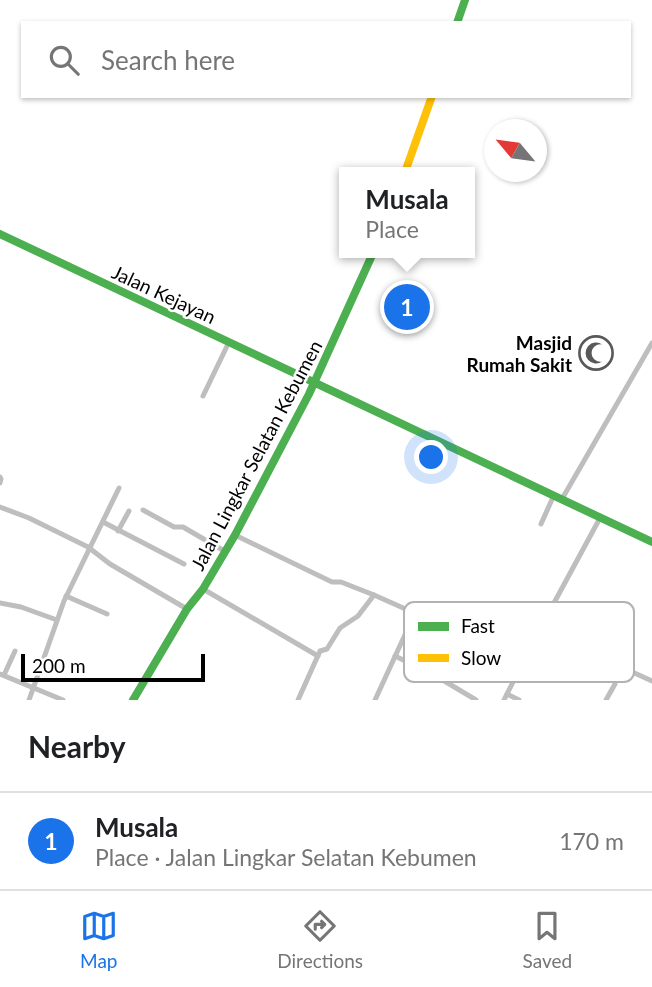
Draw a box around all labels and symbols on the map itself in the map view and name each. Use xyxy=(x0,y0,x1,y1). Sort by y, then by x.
north arrow xyxy=(484,119,547,182)
street label: Jalan Kejayan xyxy=(108,260,220,328)
pin: 1 xyxy=(384,281,430,333)
place label: Masjid Rumah Sakit xyxy=(467,331,572,376)
mosque icon: Masjid Rumah Sakit xyxy=(577,334,615,372)
street label: Jalan Lingkar Selatan Kebumen xyxy=(186,336,326,574)
your location xyxy=(414,440,448,474)
legend xyxy=(404,602,634,682)
text: Fast xyxy=(461,614,495,637)
text: Slow xyxy=(461,646,501,669)
scale bar xyxy=(21,651,205,683)

